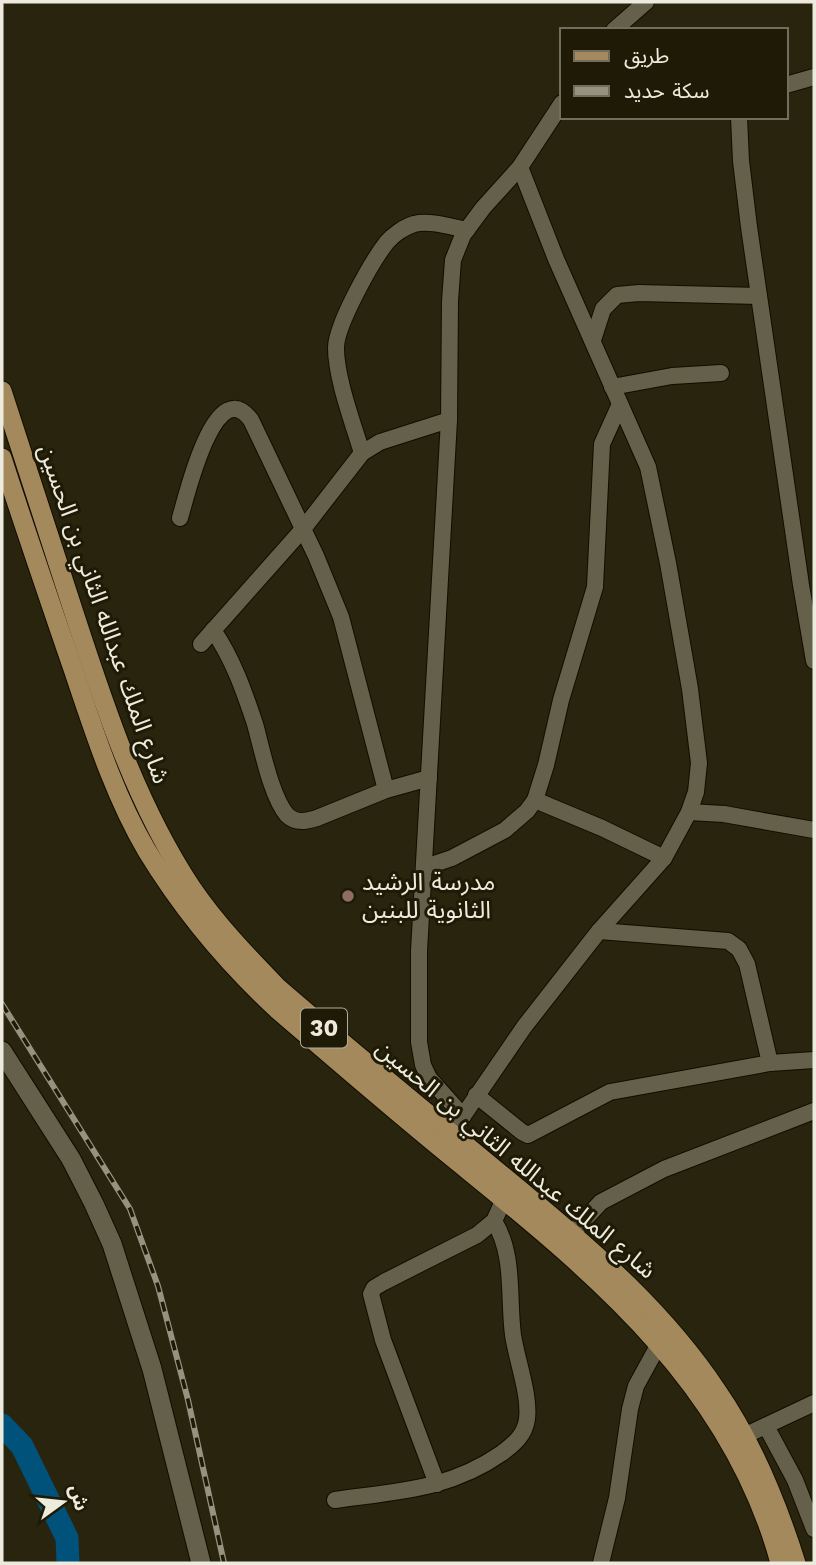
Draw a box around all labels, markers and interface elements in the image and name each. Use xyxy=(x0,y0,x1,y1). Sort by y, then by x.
legend xyxy=(560,28,788,119)
text: طريق xyxy=(624,43,669,69)
text: سكة حديد xyxy=(624,78,710,103)
street label: شارع الملك عبدالله الثاني بن الحسين xyxy=(28,441,175,789)
place label: مدرسة الرشيد الثانوية للبنين xyxy=(362,868,495,924)
marker: مدرسة الرشيد الثانوية للبنين xyxy=(340,888,356,904)
road number: 30 xyxy=(301,1009,347,1048)
street label: شارع الملك عبدالله الثاني بن الحسين xyxy=(367,1034,662,1288)
north arrow xyxy=(28,1467,98,1537)
text: ش xyxy=(64,1482,93,1513)

